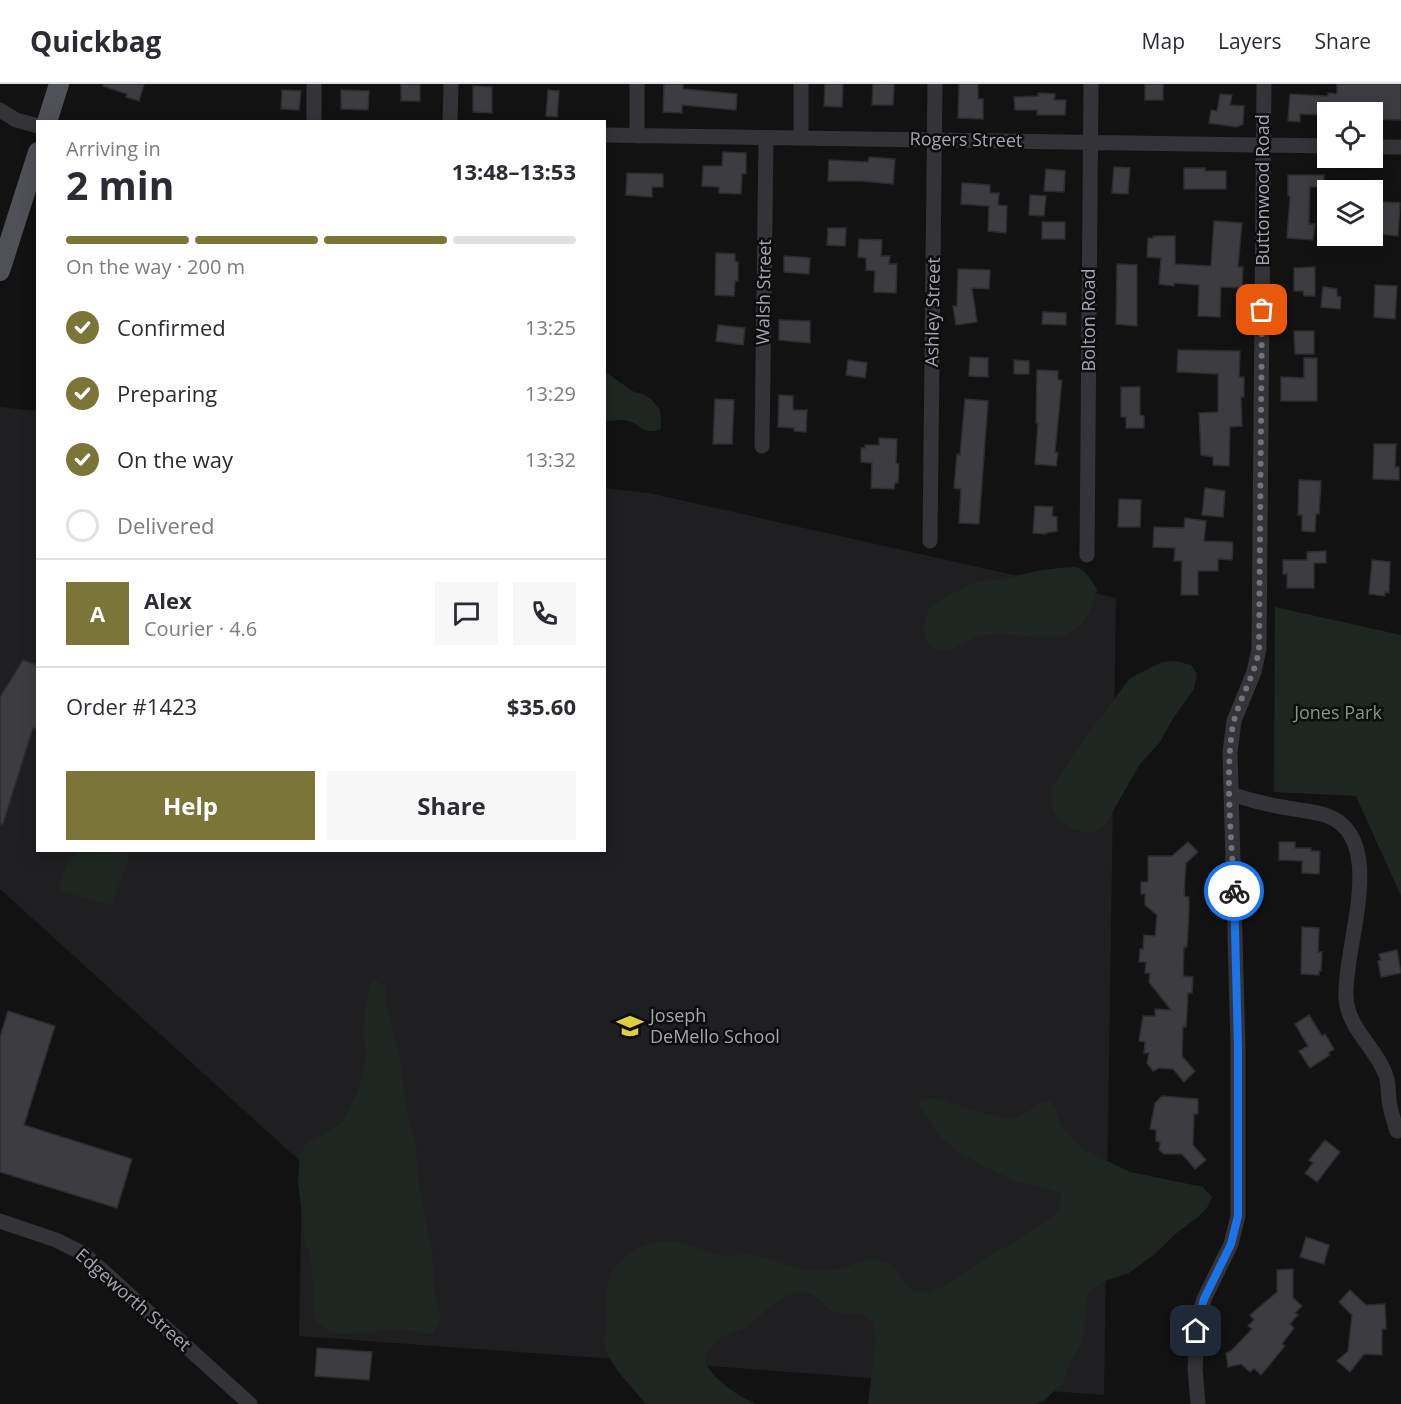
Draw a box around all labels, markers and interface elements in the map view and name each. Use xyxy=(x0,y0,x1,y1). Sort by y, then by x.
text: Quickbag xyxy=(30,22,161,60)
text: Map xyxy=(1142,27,1185,55)
text: Layers xyxy=(1218,27,1282,55)
text: Share xyxy=(1315,27,1371,55)
map controls xyxy=(1317,102,1383,246)
button: locate xyxy=(1317,102,1383,168)
street label: Buttonwood Road xyxy=(1250,114,1274,266)
street label: Rogers Street xyxy=(909,126,1023,152)
text: Arriving in xyxy=(66,135,161,162)
text: 13:48–13:53 xyxy=(452,156,576,186)
text: 2 min xyxy=(66,158,174,211)
button: layers xyxy=(1317,180,1383,246)
street label: Walsh Street xyxy=(750,239,776,345)
text: On the way · 200 m xyxy=(66,253,245,280)
street label: Ashley Street xyxy=(919,257,945,367)
street label: Bolton Road xyxy=(1076,269,1100,371)
pin xyxy=(1236,284,1287,335)
icon: bag xyxy=(1245,293,1278,326)
icon: check xyxy=(66,311,99,344)
text: Confirmed xyxy=(117,312,226,342)
text: 13:25 xyxy=(525,314,576,341)
icon: check xyxy=(66,377,99,410)
text: Preparing xyxy=(117,378,217,408)
text: 13:29 xyxy=(525,380,576,407)
icon: check xyxy=(66,443,99,476)
text: On the way xyxy=(117,444,233,474)
text: 13:32 xyxy=(525,446,576,473)
text: Delivered xyxy=(117,510,215,540)
button: chat xyxy=(435,582,498,645)
button: phone xyxy=(513,582,576,645)
text: Alex xyxy=(144,585,192,615)
text: A xyxy=(90,598,105,628)
text: Courier · 4.6 xyxy=(144,615,257,642)
text: Order #1423 xyxy=(66,691,197,721)
text: $35.60 xyxy=(507,691,576,721)
park label: Jones Park xyxy=(1292,700,1382,724)
button: Help xyxy=(66,771,315,840)
button: Share xyxy=(327,771,576,840)
courier xyxy=(1204,861,1264,921)
icon: bike xyxy=(1218,875,1251,908)
place label: Joseph DeMello School xyxy=(648,1003,780,1048)
school or university icon: Joseph DeMello School xyxy=(615,1011,645,1041)
street label: Edgeworth Street xyxy=(71,1242,196,1356)
pin xyxy=(1170,1305,1221,1356)
icon: home xyxy=(1179,1314,1212,1347)

